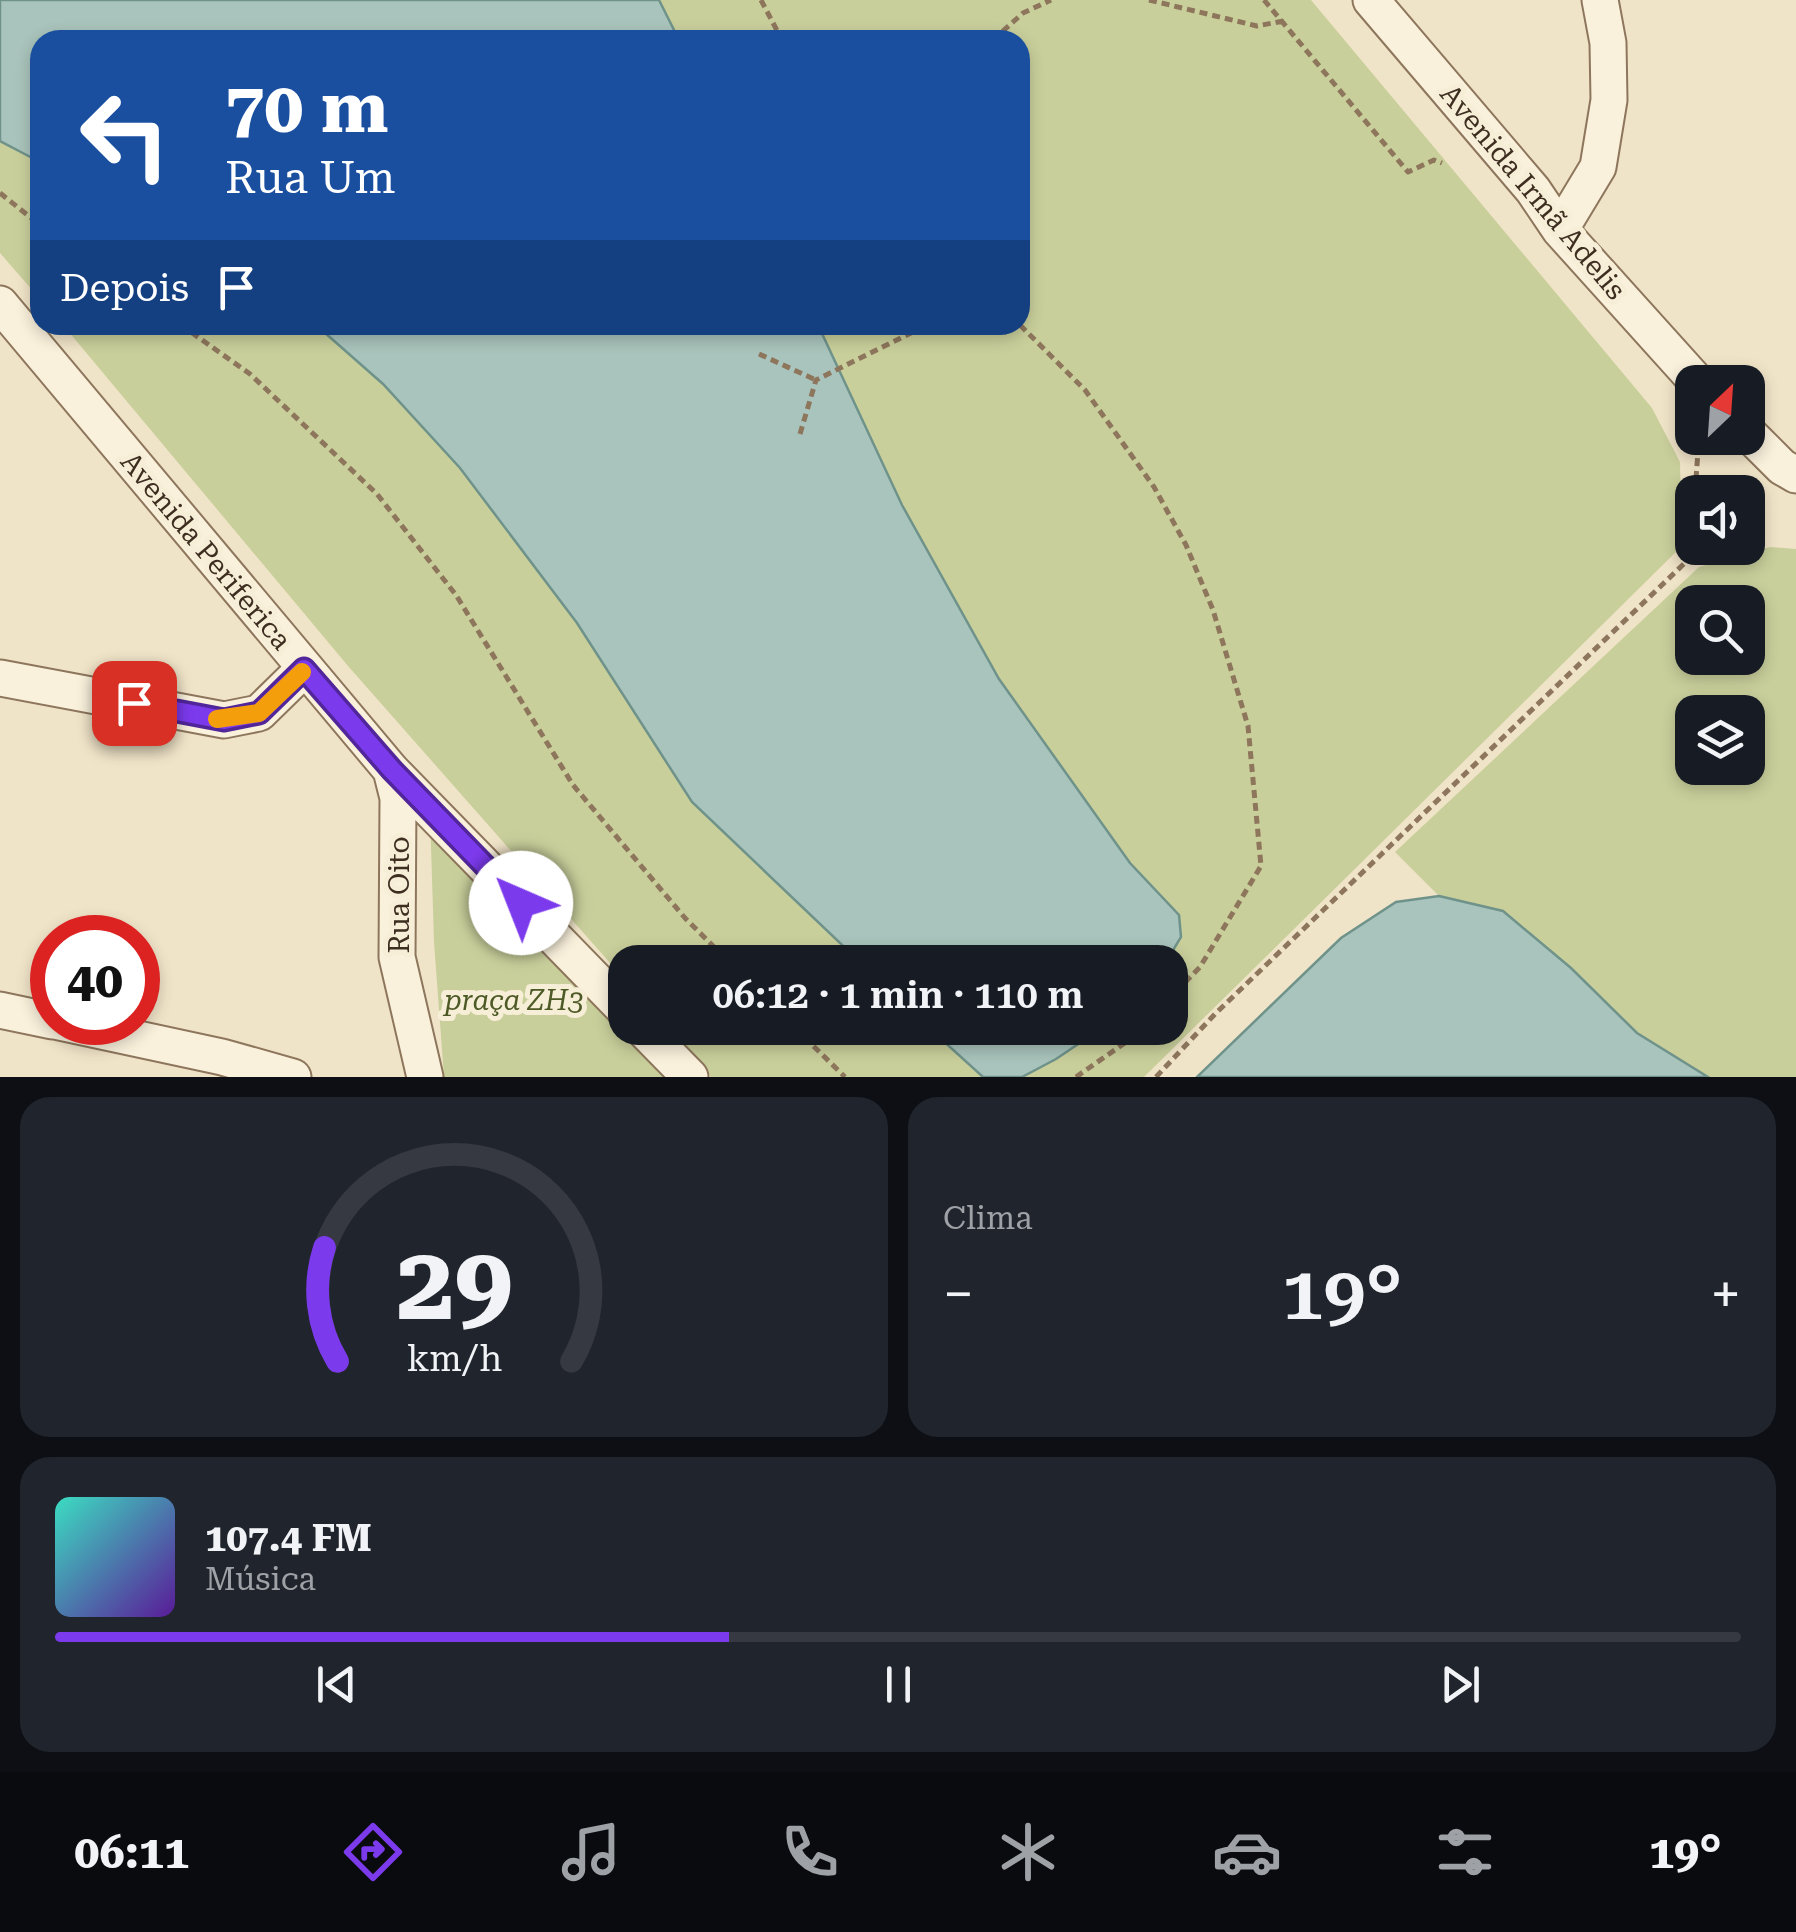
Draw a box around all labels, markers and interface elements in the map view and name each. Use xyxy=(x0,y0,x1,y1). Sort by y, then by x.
text: 70 m xyxy=(225,67,389,149)
icon: left xyxy=(60,70,190,200)
street label: Avenida Irmã Adelis xyxy=(1433,78,1633,306)
text: Rua Um xyxy=(225,151,395,204)
icon: arrive xyxy=(209,260,264,315)
text: Depois xyxy=(60,266,189,310)
north arrow xyxy=(1675,365,1765,455)
map controls xyxy=(1675,365,1765,785)
street label: Avenida Periferica xyxy=(114,446,298,656)
button: sound xyxy=(1675,475,1765,565)
button: search xyxy=(1675,585,1765,675)
pin xyxy=(92,661,177,746)
icon: arrive xyxy=(107,676,162,731)
button: layers xyxy=(1675,695,1765,785)
street label: Rua Oito xyxy=(383,836,416,954)
position arrow xyxy=(469,851,573,955)
speed limit sign: 40 xyxy=(30,915,160,1045)
text: 06:12 · 1 min · 110 m xyxy=(713,973,1084,1017)
park label: praça ZH3 xyxy=(442,984,584,1017)
text: Clima xyxy=(943,1199,1033,1237)
text: 29 xyxy=(396,1223,512,1344)
text: 19° xyxy=(1281,1249,1403,1337)
text: − xyxy=(943,1262,974,1326)
text: + xyxy=(1710,1262,1741,1326)
text: km/h xyxy=(406,1338,502,1380)
text: 107.4 FM xyxy=(205,1516,372,1560)
text: Música xyxy=(205,1560,316,1598)
icon: previous xyxy=(309,1657,364,1712)
icon: pause xyxy=(871,1657,926,1712)
icon: next xyxy=(1433,1657,1488,1712)
icon: directions xyxy=(338,1817,408,1887)
icon: music xyxy=(556,1817,626,1887)
icon: phone xyxy=(775,1817,845,1887)
icon: climate xyxy=(993,1817,1063,1887)
icon: car xyxy=(1212,1817,1282,1887)
icon: filters xyxy=(1430,1817,1500,1887)
text: 06:11 xyxy=(74,1826,189,1879)
text: 19° xyxy=(1649,1826,1722,1879)

